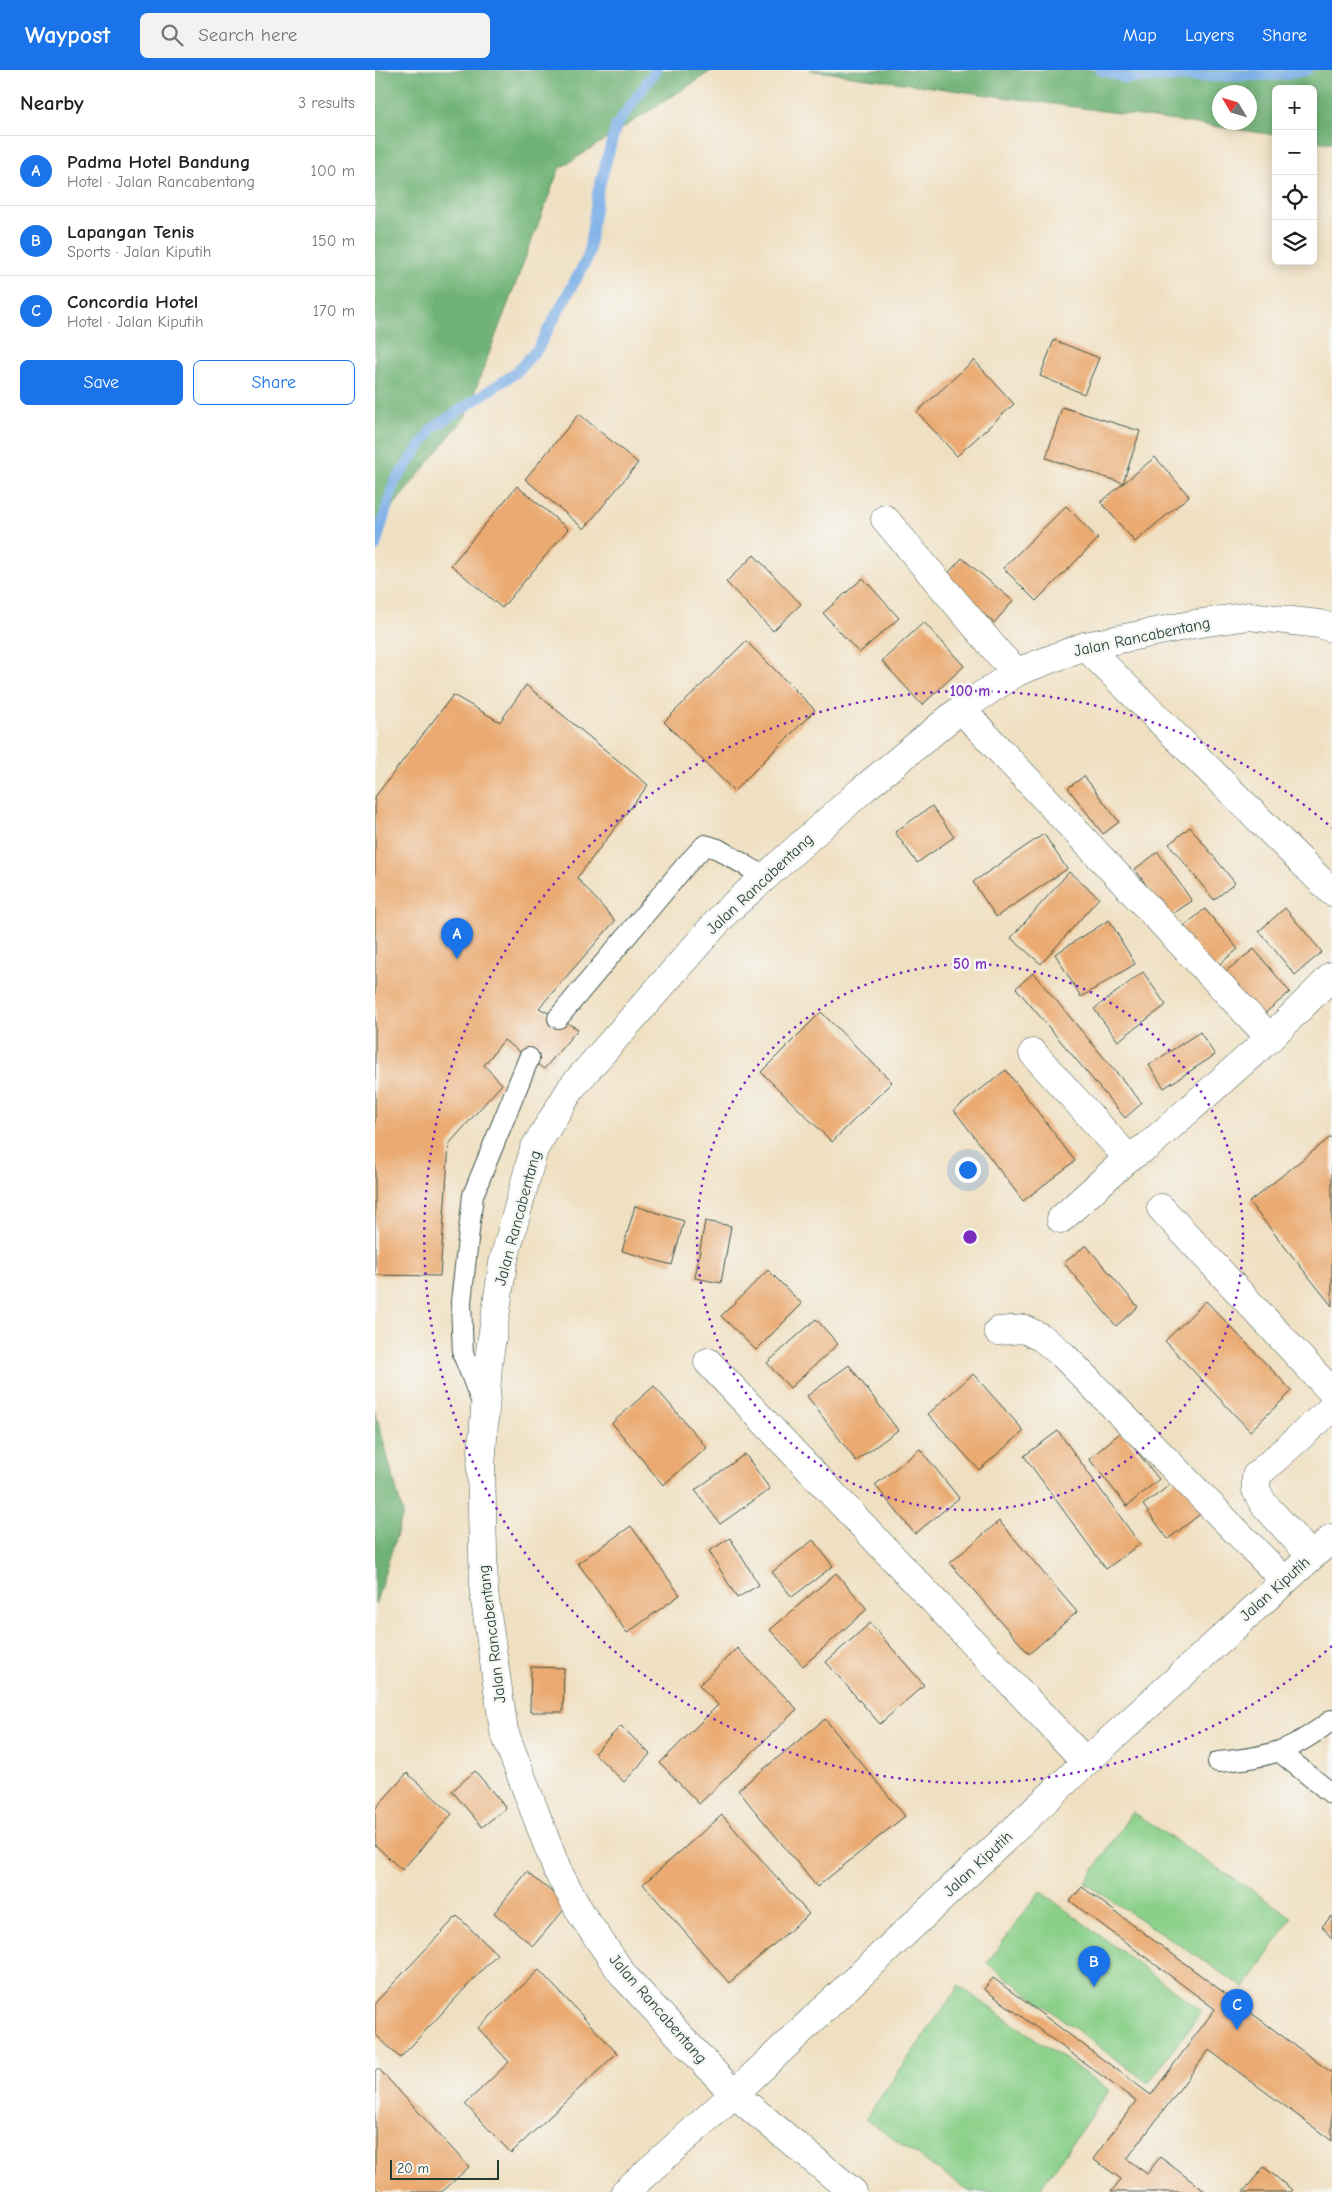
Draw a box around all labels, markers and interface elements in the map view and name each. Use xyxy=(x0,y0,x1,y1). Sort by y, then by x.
search box xyxy=(140,13,490,58)
text: Waypost xyxy=(25,21,110,49)
icon: search xyxy=(158,21,186,49)
text: Search here xyxy=(198,24,297,46)
text: Map xyxy=(1123,25,1157,46)
text: Layers xyxy=(1185,25,1234,46)
text: Share xyxy=(1262,25,1307,46)
north arrow xyxy=(1212,85,1257,130)
map controls xyxy=(1272,85,1317,265)
button: + xyxy=(1272,85,1317,130)
text: Nearby xyxy=(20,91,84,115)
text: 3 results xyxy=(298,94,355,112)
button: − xyxy=(1272,130,1317,175)
text: Padma Hotel Bandung xyxy=(67,151,250,173)
text: A xyxy=(32,162,40,180)
text: 100 m xyxy=(311,162,355,180)
text: Hotel · Jalan Rancabentang xyxy=(67,173,255,191)
button: locate xyxy=(1272,175,1317,220)
button: layers xyxy=(1272,220,1317,265)
text: Lapangan Tenis xyxy=(67,221,194,243)
text: B xyxy=(31,232,41,250)
text: 150 m xyxy=(312,232,355,250)
text: Sports · Jalan Kiputih xyxy=(67,243,211,261)
text: Concordia Hotel xyxy=(67,291,198,313)
text: C xyxy=(31,302,41,320)
text: 170 m xyxy=(313,302,355,320)
text: Hotel · Jalan Kiputih xyxy=(67,313,204,331)
button: Save xyxy=(20,360,183,405)
button: Share xyxy=(193,360,355,405)
street label: Jalan Rancabentang xyxy=(1072,614,1212,660)
text: 100 m xyxy=(950,682,990,700)
street label: Jalan Rancabentang xyxy=(703,830,817,938)
pin: A xyxy=(441,918,473,959)
text: 50 m xyxy=(953,955,987,973)
street label: Jalan Rancabentang xyxy=(491,1149,545,1287)
your location xyxy=(955,1157,981,1183)
centre of rings xyxy=(961,1228,979,1246)
street label: Jalan Kiputih xyxy=(1236,1553,1314,1625)
street label: Jalan Rancabentang xyxy=(475,1564,509,1704)
street label: Jalan Kiputih xyxy=(940,1828,1016,1900)
pin: B xyxy=(1078,1946,1110,1987)
street label: Jalan Rancabentang xyxy=(606,1951,710,2067)
pin: C xyxy=(1221,1989,1253,2030)
scale bar xyxy=(390,2157,499,2180)
text: 20 m xyxy=(397,2160,429,2177)

